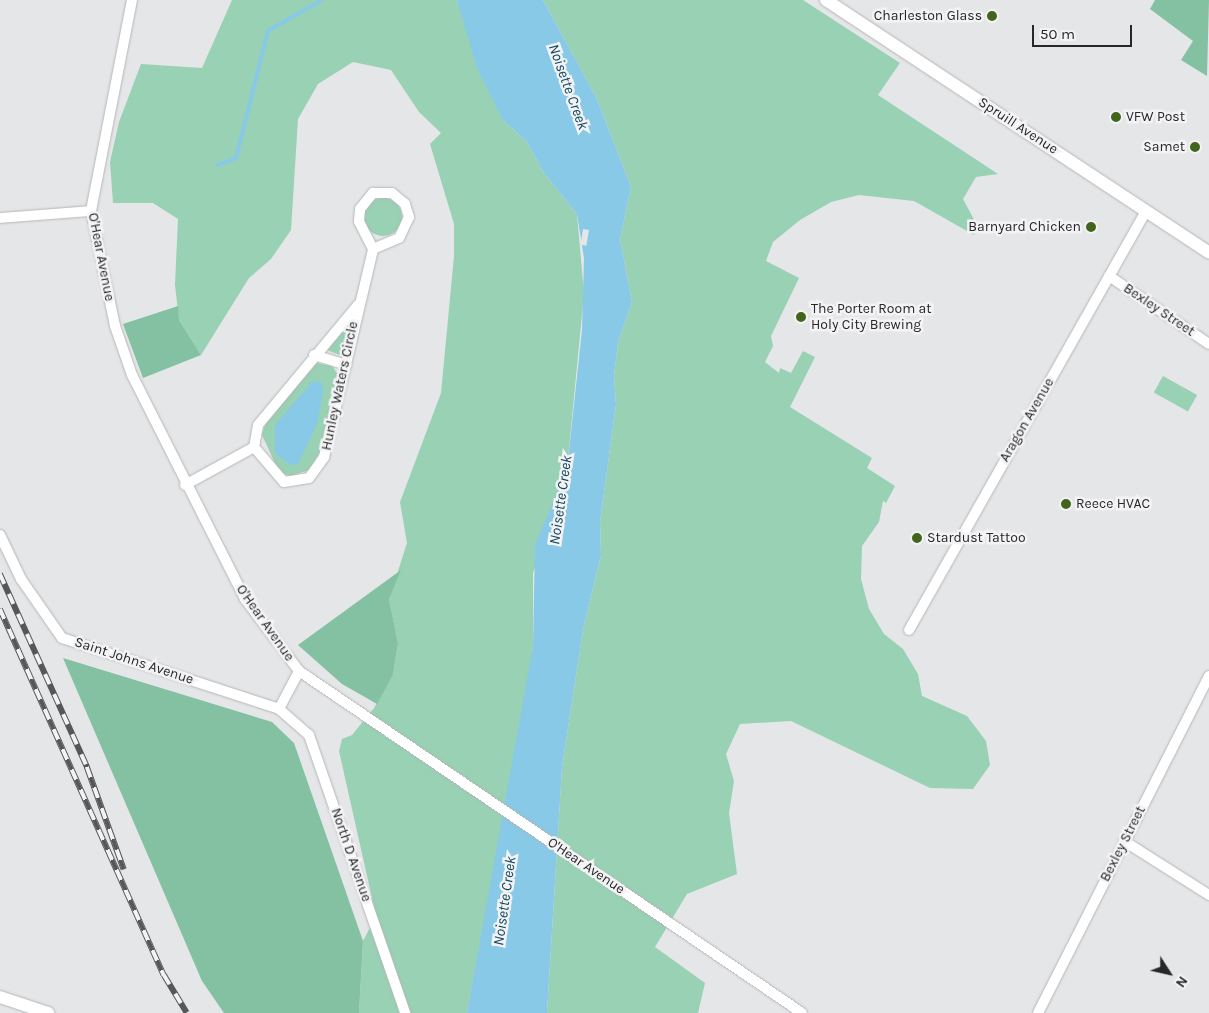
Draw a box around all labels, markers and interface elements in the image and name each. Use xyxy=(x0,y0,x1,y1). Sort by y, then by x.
place label: Charleston Glass xyxy=(874,8,982,24)
marker: Charleston Glass xyxy=(986,10,998,22)
scale bar xyxy=(1034,15,1134,47)
text: 50 m xyxy=(1040,25,1075,43)
water label: Noisette Creek xyxy=(544,42,592,132)
street label: Spruill Avenue xyxy=(975,94,1061,158)
place label: VFW Post xyxy=(1126,109,1185,125)
marker: VFW Post xyxy=(1110,111,1122,123)
place label: Samet xyxy=(1143,139,1185,155)
marker: Samet xyxy=(1189,141,1201,153)
street label: O'Hear Avenue xyxy=(84,211,118,303)
place label: Barnyard Chicken xyxy=(968,219,1081,235)
marker: Barnyard Chicken xyxy=(1085,221,1097,233)
street label: Bexley Street xyxy=(1120,280,1198,340)
place label: The Porter Room at Holy City Brewing xyxy=(811,301,932,334)
marker: The Porter Room at Holy City Brewing xyxy=(795,311,807,323)
street label: Hunley Waters Circle xyxy=(318,320,362,452)
street label: Aragon Avenue xyxy=(996,375,1058,465)
water label: Noisette Creek xyxy=(546,454,576,546)
place label: Reece HVAC xyxy=(1076,496,1150,512)
marker: Reece HVAC xyxy=(1060,498,1072,510)
place label: Stardust Tattoo xyxy=(927,530,1026,546)
marker: Stardust Tattoo xyxy=(911,532,923,544)
street label: O'Hear Avenue xyxy=(232,581,298,665)
street label: Saint Johns Avenue xyxy=(72,634,196,688)
street label: Bexley Street xyxy=(1097,803,1149,885)
street label: North D Avenue xyxy=(327,806,375,904)
street label: O'Hear Avenue xyxy=(544,834,628,898)
water label: Noisette Creek xyxy=(490,855,520,947)
north arrow xyxy=(1144,948,1194,998)
text: N xyxy=(1172,973,1192,991)

